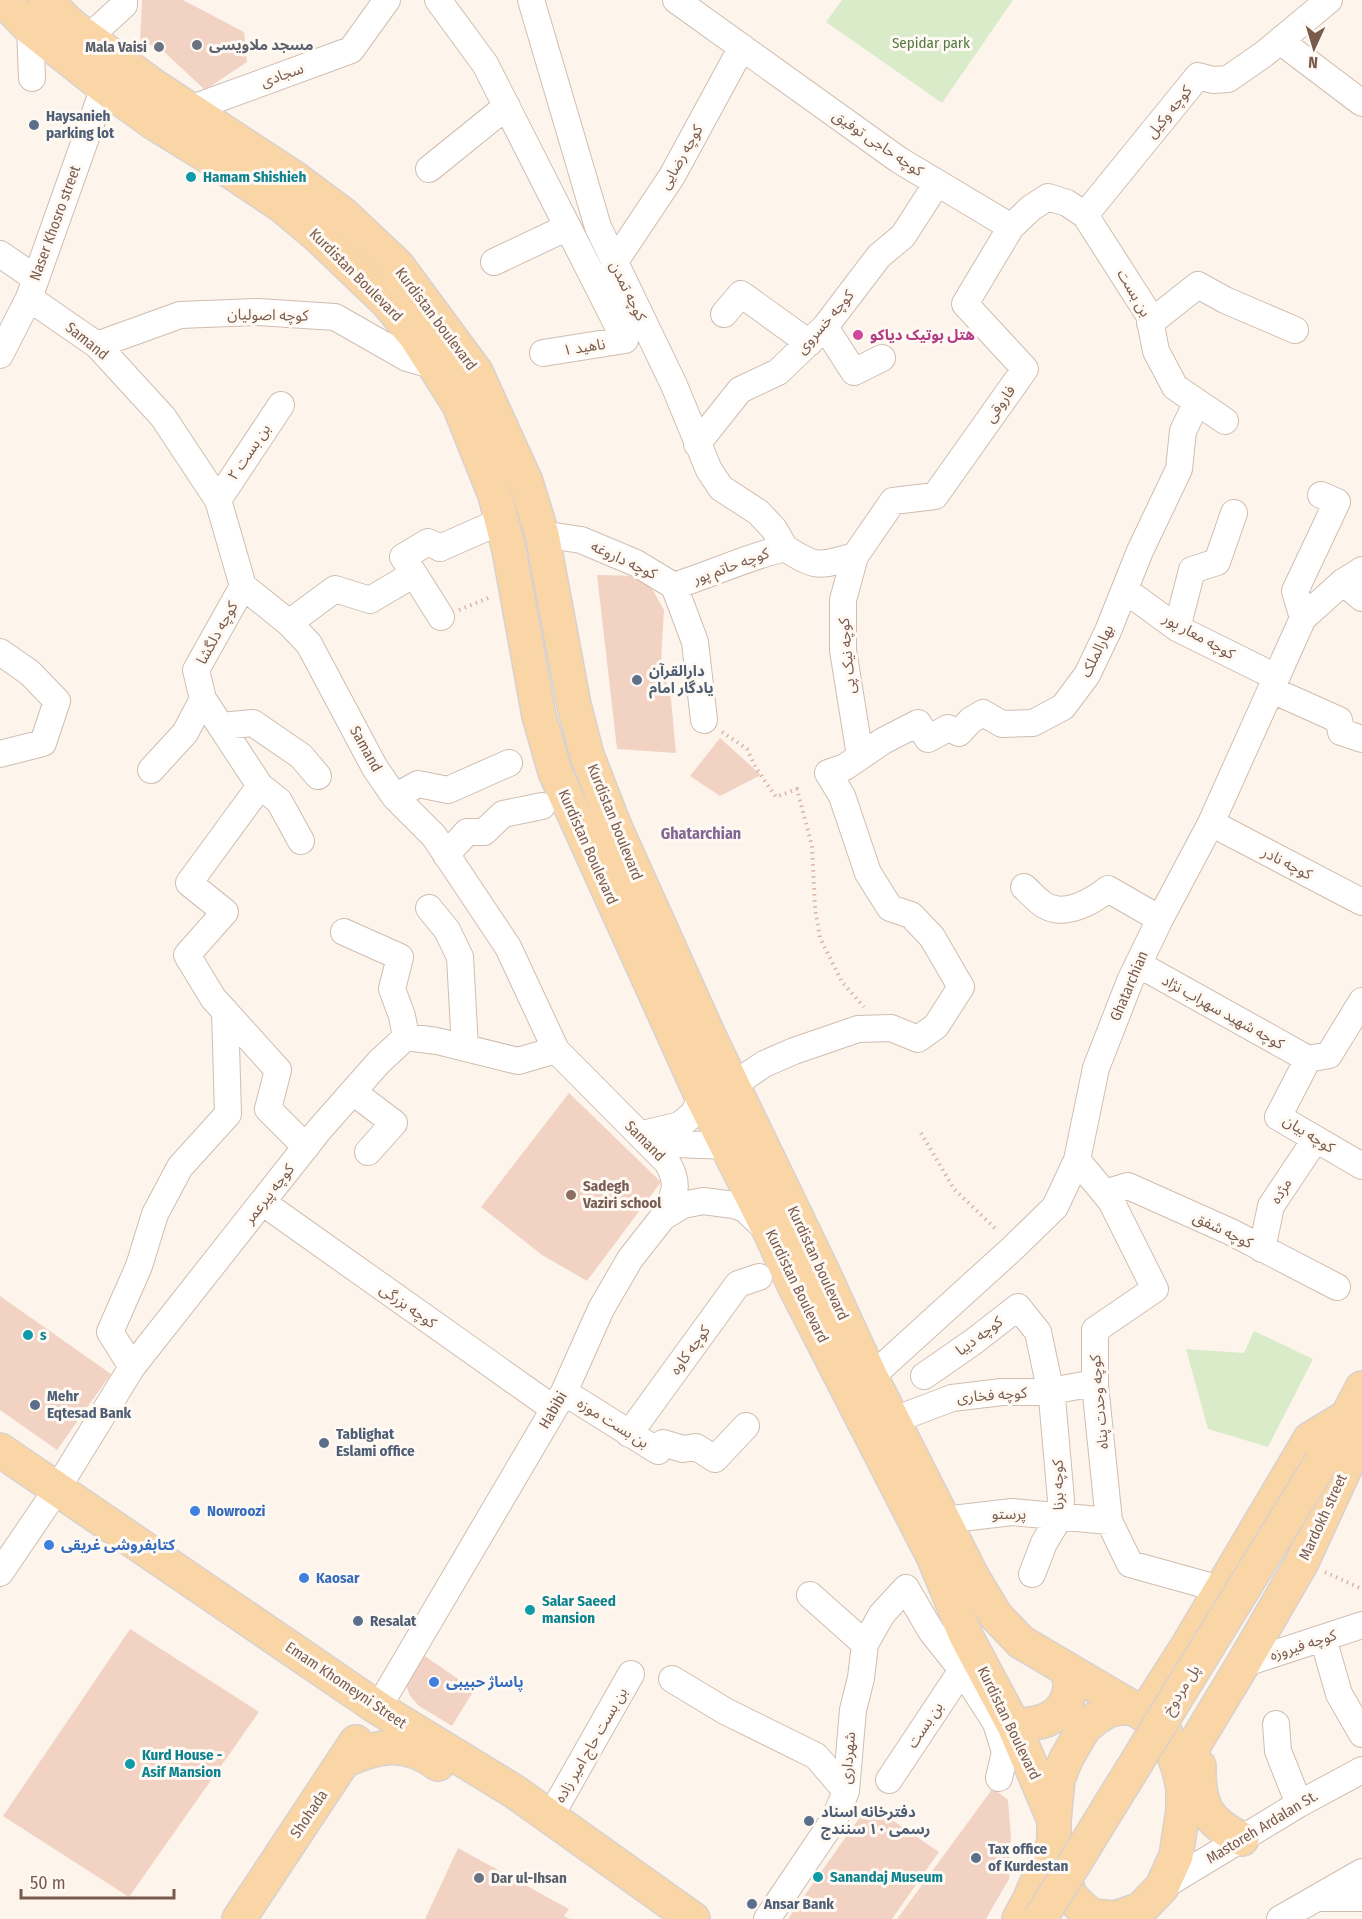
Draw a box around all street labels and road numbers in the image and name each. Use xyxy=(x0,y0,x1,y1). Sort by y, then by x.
street label: سجادی xyxy=(258,59,306,91)
street label: کوچه وکیل xyxy=(1142,81,1197,143)
street label: کوچه حاجی توفیق xyxy=(829,106,927,181)
street label: کوچه رضایی xyxy=(655,121,708,193)
street label: Naser Khosro street xyxy=(26,163,84,283)
street label: Kurdistan Boulevard xyxy=(306,225,406,325)
street label: کوچه تمدن xyxy=(605,258,651,325)
street label: Kurdistan boulevard xyxy=(392,264,480,374)
street label: بن بست xyxy=(1113,266,1155,320)
street label: کوچه خسروی xyxy=(792,286,859,358)
street label: کوچه اصولیان xyxy=(227,305,310,326)
street label: Samand xyxy=(62,318,112,364)
street label: ناهید ۱ xyxy=(561,335,607,359)
street label: فاروقی xyxy=(981,382,1019,426)
street label: بن بست ۲ xyxy=(224,421,274,483)
street label: کوچه داروغه xyxy=(588,537,661,584)
street label: کوچه حاتم پور xyxy=(690,544,773,590)
street label: کوچه دلگشا xyxy=(192,598,243,668)
street label: کوچه معار پور xyxy=(1159,608,1239,664)
street label: کوچه نیک پی xyxy=(835,616,860,695)
street label: بهارالملک xyxy=(1077,622,1117,680)
street label: Samand xyxy=(346,723,386,775)
street label: Kurdistan boulevard xyxy=(583,761,647,883)
street label: Kurdistan Boulevard xyxy=(555,787,621,907)
street label: کوچه نادر xyxy=(1257,842,1316,885)
street label: Ghatarchian xyxy=(1106,948,1152,1024)
street label: کوچه شهید سهراب نژاد xyxy=(1158,971,1288,1054)
street label: کوچه بیان xyxy=(1279,1111,1339,1158)
street label: Samand xyxy=(621,1117,669,1165)
street label: کوچه پیرعمر xyxy=(240,1160,299,1229)
street label: مژده xyxy=(1266,1175,1296,1207)
street label: Kurdistan boulevard xyxy=(784,1203,852,1323)
street label: کوچه شفق xyxy=(1190,1208,1257,1253)
street label: Kurdistan Boulevard xyxy=(762,1226,832,1346)
street label: کوچه بزرگی xyxy=(376,1280,440,1333)
street label: کوچه دیبا xyxy=(952,1312,1007,1360)
street label: کوچه کاوه xyxy=(666,1321,715,1379)
street label: کوچه وحدت پناه xyxy=(1086,1353,1113,1450)
street label: کوچه فخاری xyxy=(956,1384,1029,1407)
street label: Habibi xyxy=(535,1388,571,1432)
street label: بن بست موزه xyxy=(574,1394,652,1452)
street label: کوچه برنا xyxy=(1049,1459,1068,1511)
street label: Mardokh street xyxy=(1295,1471,1351,1563)
street label: پرستو xyxy=(992,1505,1026,1524)
street label: کوچه فیروزه xyxy=(1267,1626,1340,1665)
street label: Emam Khomeyni Street xyxy=(282,1638,410,1732)
street label: پل مردوخ xyxy=(1159,1662,1206,1720)
street label: Kurdistan Boulevard xyxy=(974,1663,1044,1783)
street label: بن بست حاج امیر زاده xyxy=(551,1684,634,1807)
street label: بن بست xyxy=(903,1699,947,1751)
street label: شهرداری xyxy=(837,1731,859,1785)
street label: Shohada xyxy=(286,1787,332,1841)
street label: Mastoreh Ardalan St. xyxy=(1203,1787,1321,1867)

